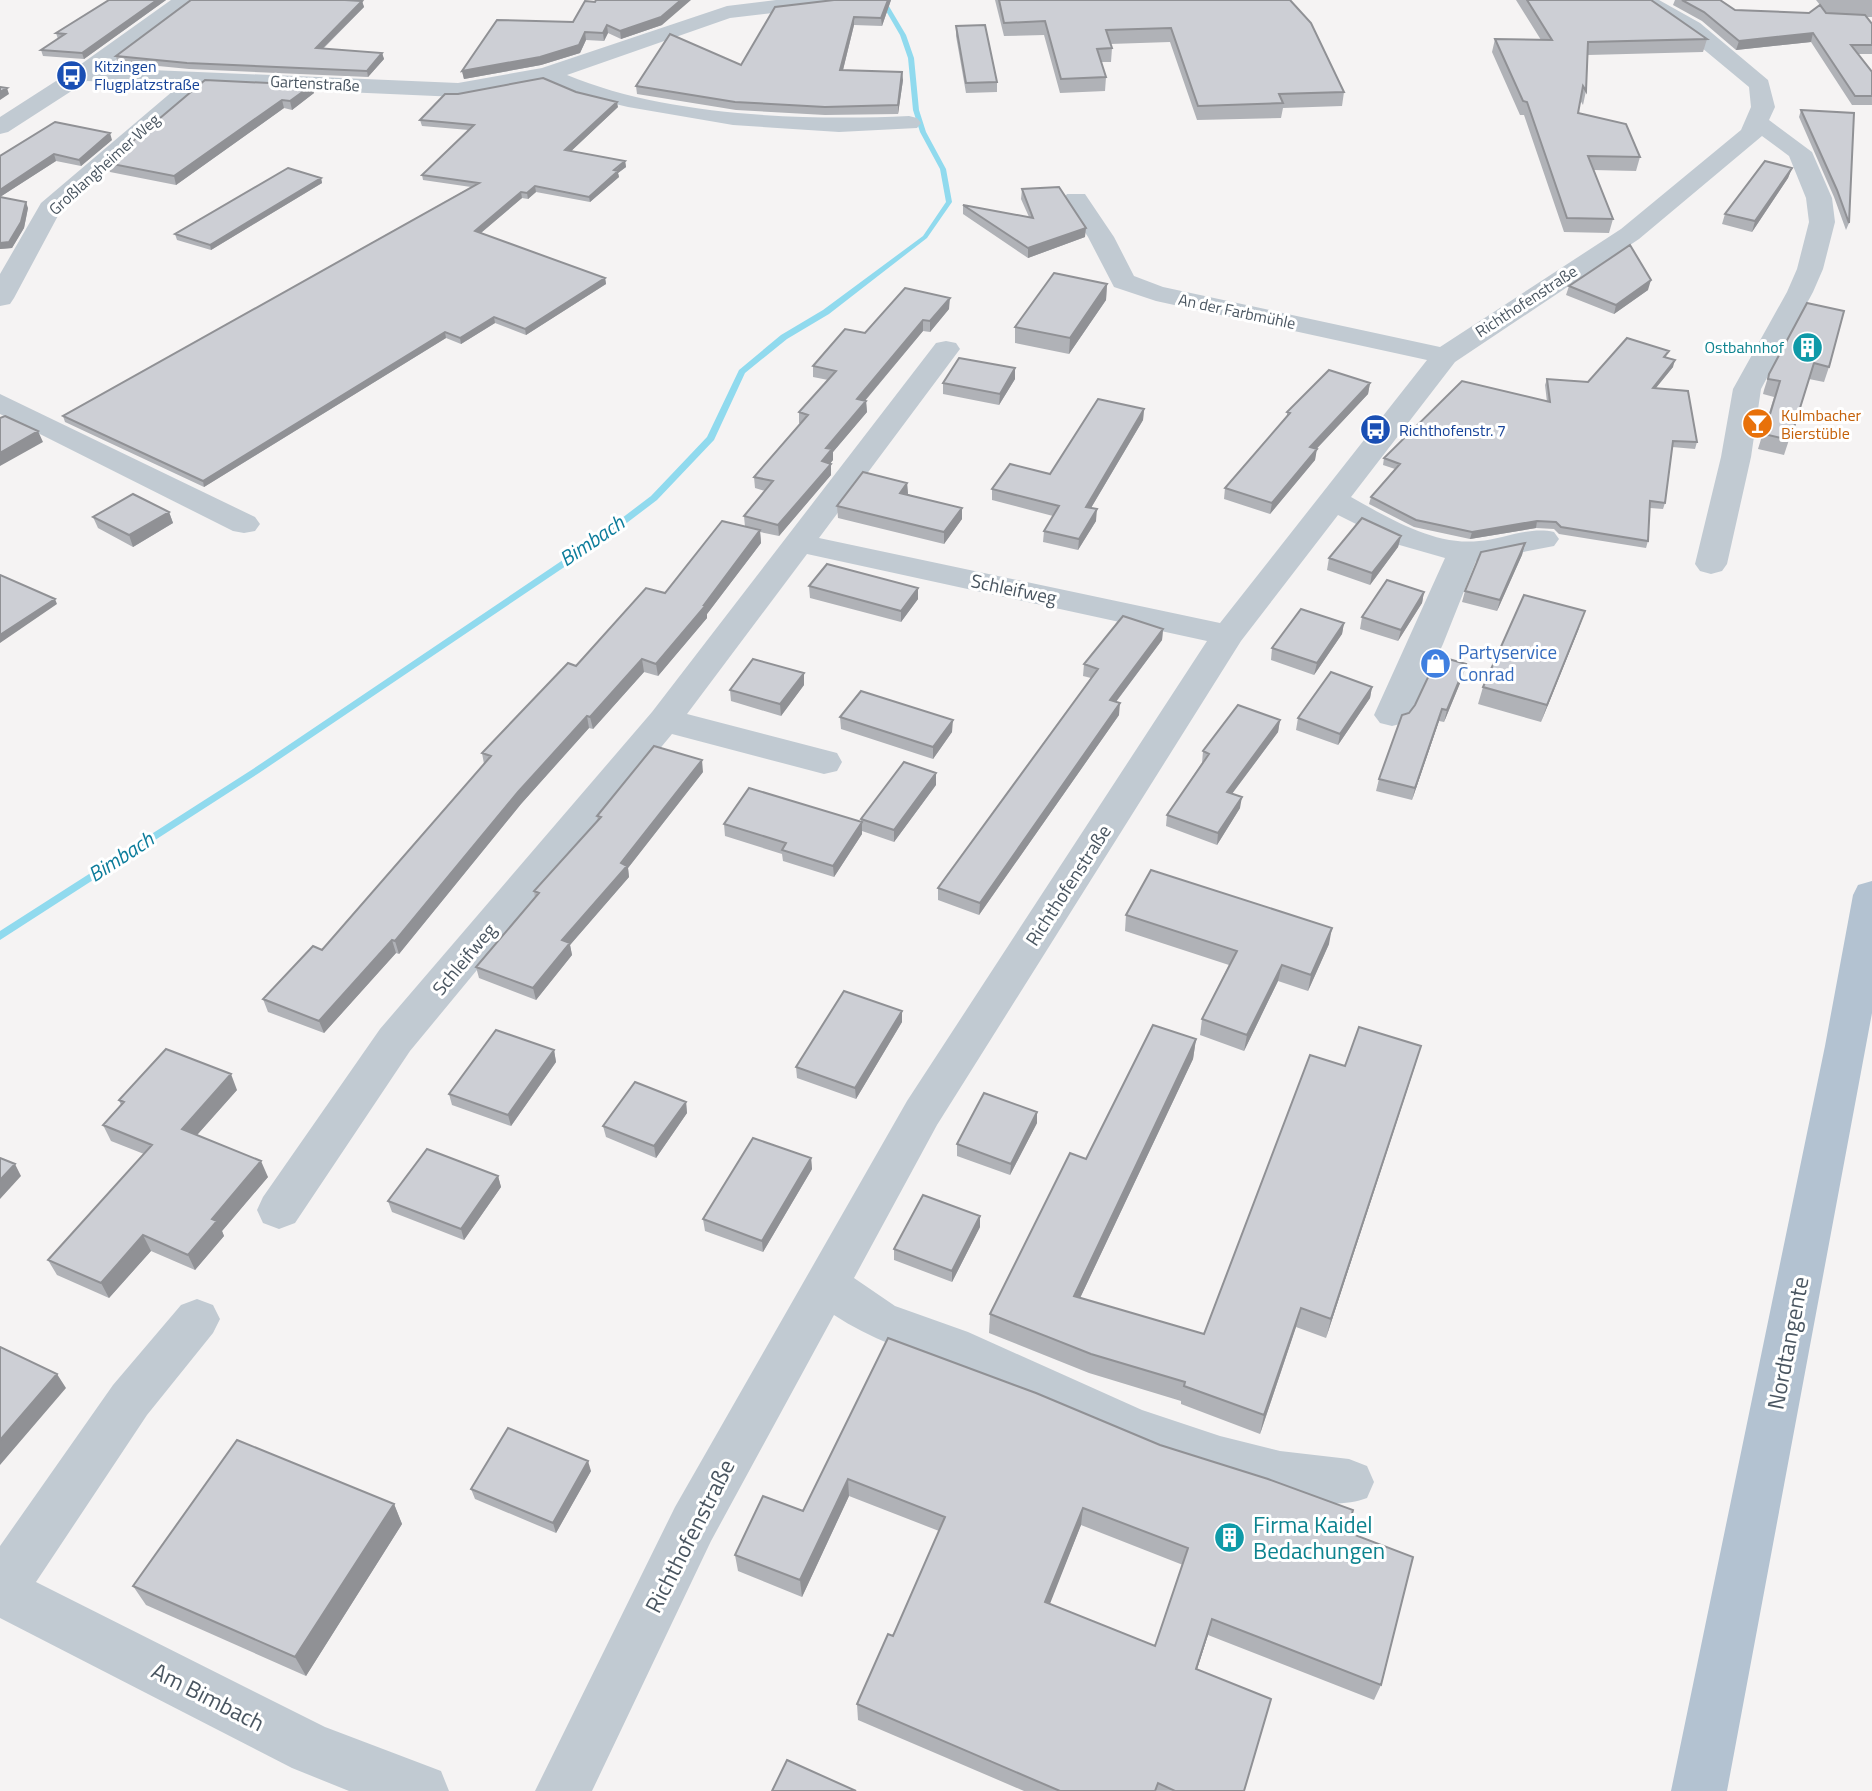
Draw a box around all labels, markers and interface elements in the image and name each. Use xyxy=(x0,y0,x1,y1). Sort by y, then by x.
place label: Kitzingen Flugplatzstraße xyxy=(94,54,200,96)
bus stop icon: Kitzingen Flugplatzstraße xyxy=(54,58,88,92)
street label: Gartenstraße xyxy=(270,69,360,97)
street label: Großlangheimer Weg xyxy=(43,107,165,221)
street label: Richthofenstraße xyxy=(1470,259,1582,343)
street label: An der Farbmühle xyxy=(1176,287,1298,335)
building icon: Ostbahnhof xyxy=(1790,330,1824,364)
place label: Ostbahnhof xyxy=(1704,335,1785,359)
place label: Kulmbacher Bierstüble xyxy=(1781,403,1862,445)
bar icon: Kulmbacher Bierstüble xyxy=(1741,407,1775,441)
bus stop icon: Richthofenstr. 7 xyxy=(1359,413,1393,447)
place label: Richthofenstr. 7 xyxy=(1399,418,1506,442)
water label: Bimbach xyxy=(552,506,631,574)
street label: Schleifweg xyxy=(969,565,1060,612)
place label: Partyservice Conrad xyxy=(1458,637,1557,688)
shop icon: Partyservice Conrad xyxy=(1418,646,1452,680)
street label: Richthofenstraße xyxy=(1018,818,1118,951)
water label: Bimbach xyxy=(81,823,160,889)
street label: Schleifweg xyxy=(425,916,503,1001)
street label: Nordtangente xyxy=(1757,1273,1818,1412)
street label: Richthofenstraße xyxy=(636,1453,743,1619)
place label: Firma Kaidel Bedachungen xyxy=(1253,1507,1385,1568)
building icon: Firma Kaidel Bedachungen xyxy=(1213,1521,1247,1555)
street label: Am Bimbach xyxy=(146,1653,271,1740)

